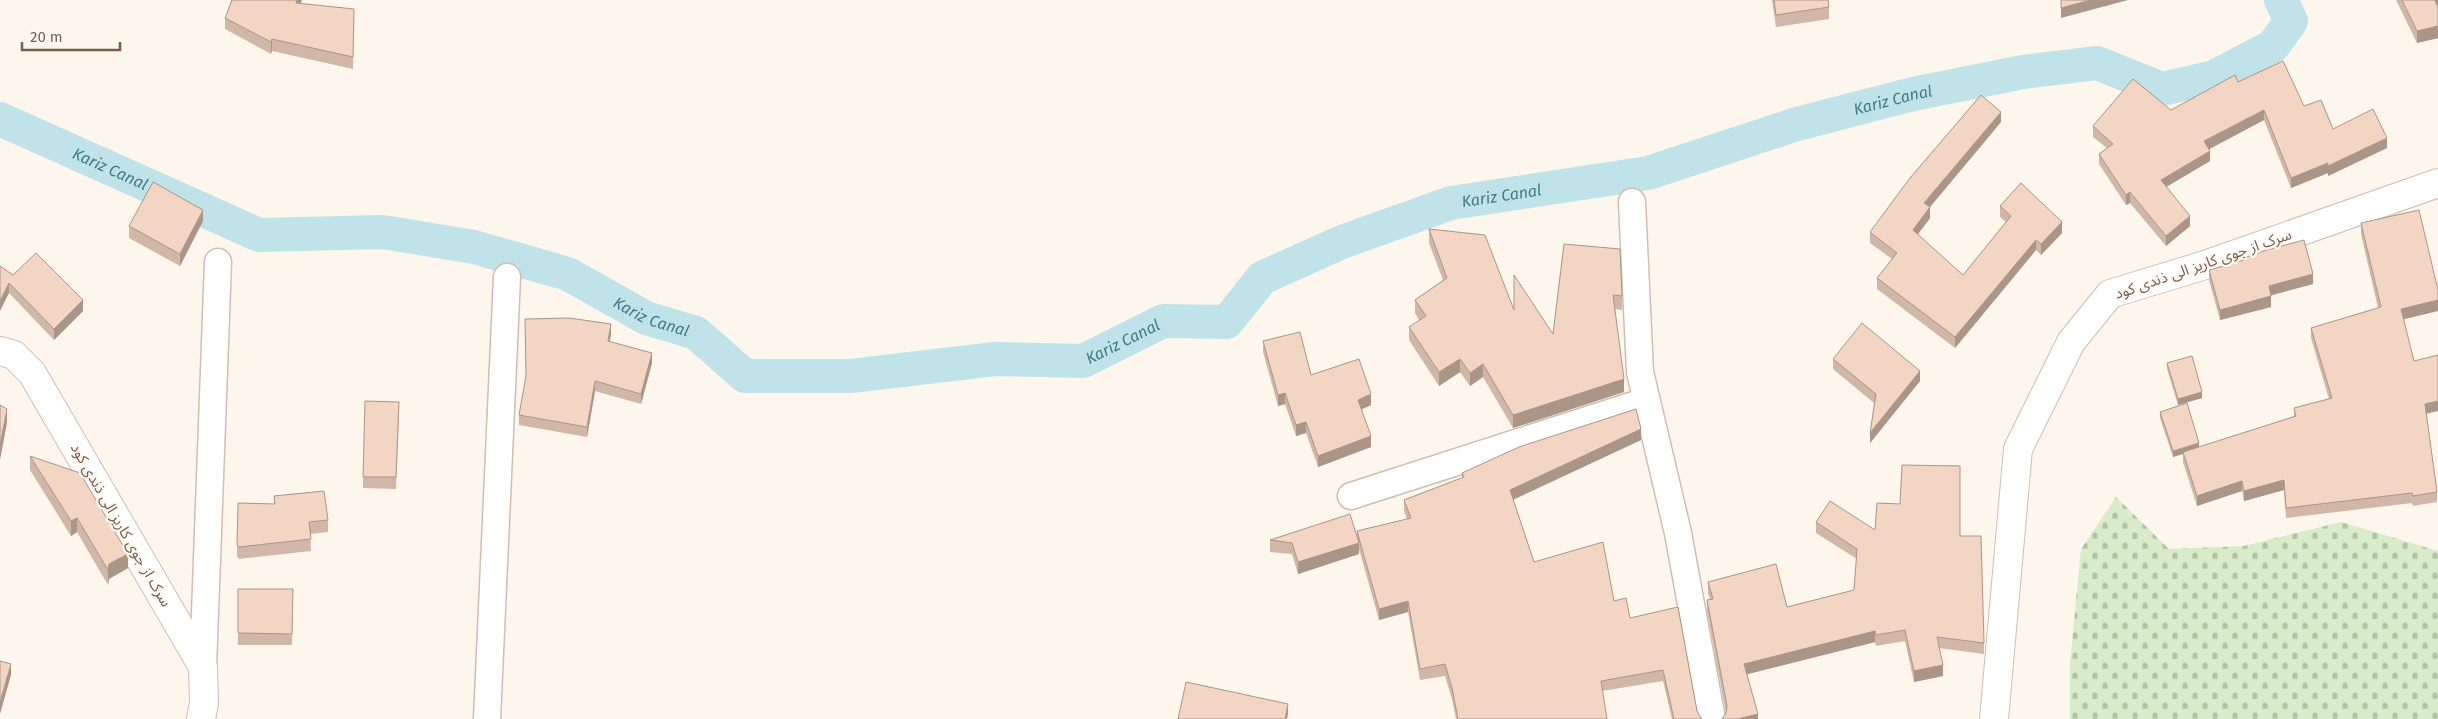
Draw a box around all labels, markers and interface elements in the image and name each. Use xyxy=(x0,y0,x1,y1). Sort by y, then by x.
scale bar xyxy=(22,20,120,52)
text: 20 m xyxy=(30,28,63,46)
water label: Kariz Canal xyxy=(1851,81,1934,119)
water label: Kariz Canal xyxy=(70,144,151,194)
water label: Kariz Canal xyxy=(1460,180,1543,211)
street label: سرک از جوی کاریز الی ذندی کود xyxy=(2112,225,2294,303)
water label: Kariz Canal xyxy=(610,293,692,340)
water label: Kariz Canal xyxy=(1082,315,1163,368)
street label: سرک از جوی کاریز الی ذندی کود xyxy=(67,440,175,610)

